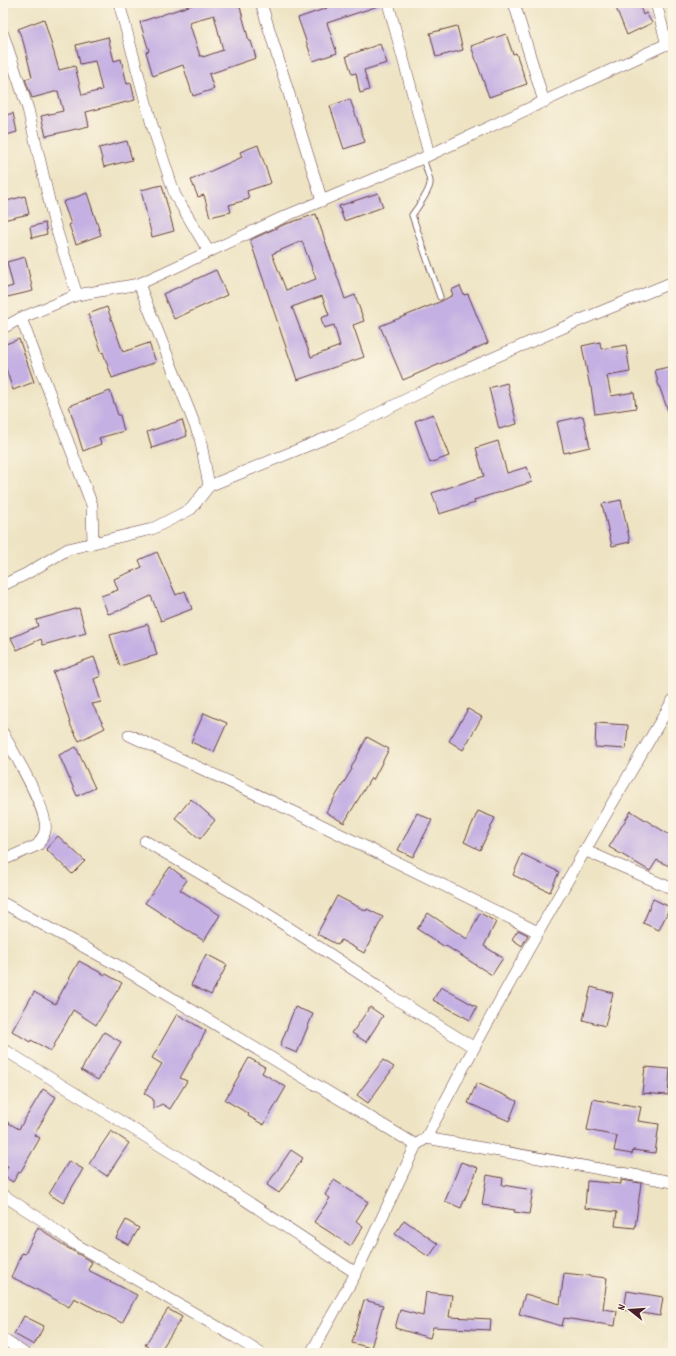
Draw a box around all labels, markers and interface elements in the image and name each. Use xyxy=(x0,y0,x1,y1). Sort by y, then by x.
north arrow xyxy=(610,1290,650,1330)
text: N xyxy=(614,1302,631,1313)

